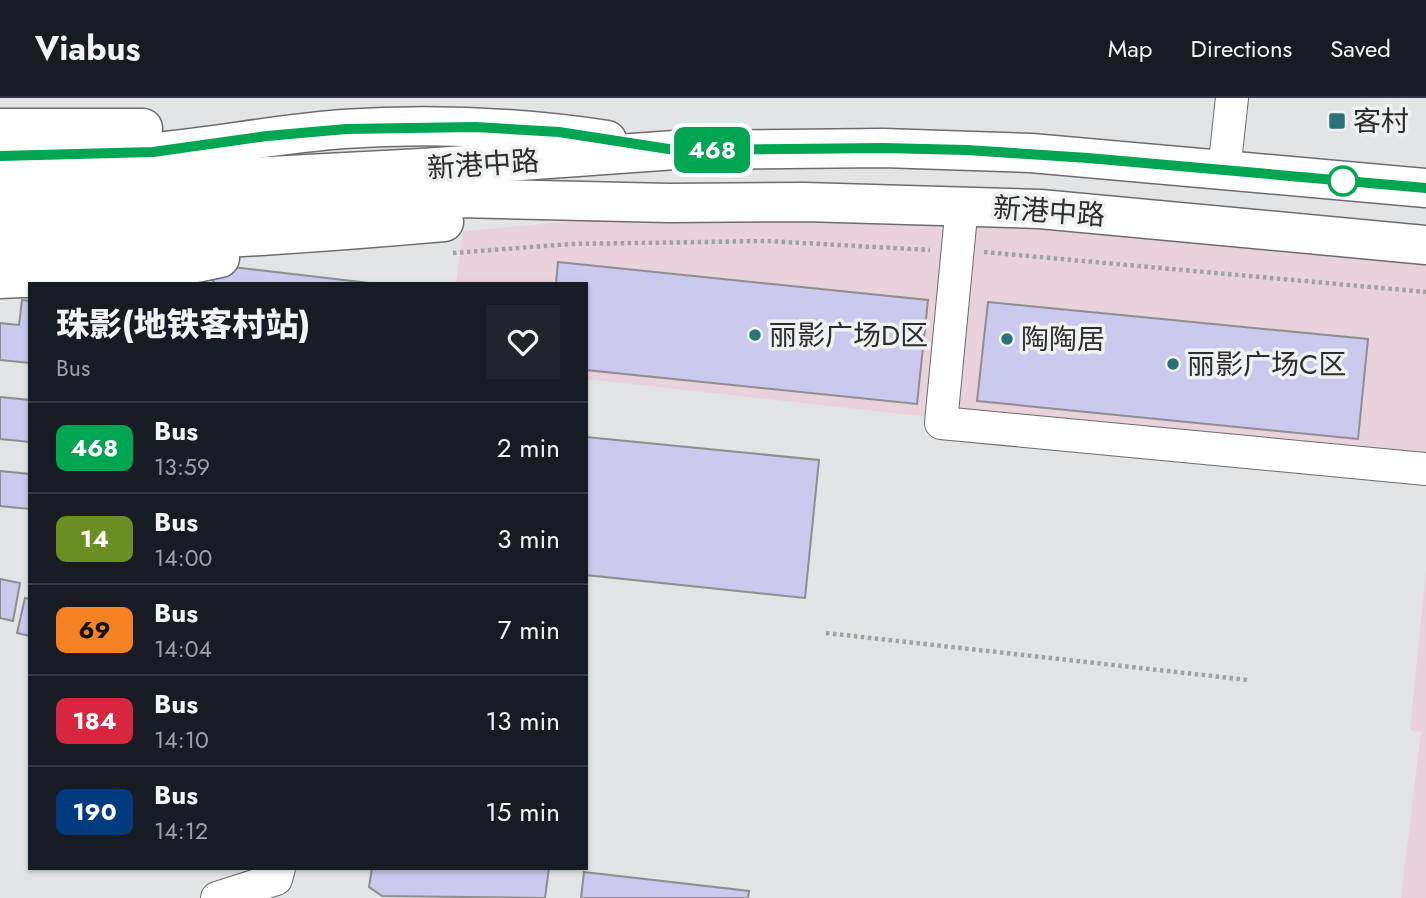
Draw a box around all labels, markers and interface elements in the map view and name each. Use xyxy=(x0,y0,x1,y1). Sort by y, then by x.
text: Viabus xyxy=(35,25,141,72)
text: Map xyxy=(1108,31,1153,66)
text: Directions xyxy=(1191,31,1292,66)
text: Saved xyxy=(1330,31,1391,66)
place label: 客村 xyxy=(1353,101,1409,142)
marker: 客村 xyxy=(1327,111,1347,131)
line badge: 468 xyxy=(672,127,752,173)
text: 468 xyxy=(688,132,736,167)
street label: 新港中路 xyxy=(426,140,540,189)
unlabelled marker xyxy=(1328,166,1358,196)
street label: 新港中路 xyxy=(992,187,1106,236)
text: 珠影(地铁客村站) xyxy=(56,301,310,348)
button: heart xyxy=(486,305,560,379)
place label: 丽影广场D区 xyxy=(769,315,928,356)
place label: 陶陶居 xyxy=(1021,319,1105,360)
marker: 丽影广场D区 xyxy=(747,327,763,343)
marker: 陶陶居 xyxy=(999,331,1015,347)
place label: 丽影广场C区 xyxy=(1187,344,1346,385)
text: Bus xyxy=(56,351,90,385)
marker: 丽影广场C区 xyxy=(1165,356,1181,372)
text: Bus xyxy=(154,412,198,450)
text: 2 min xyxy=(497,429,560,467)
text: 468 xyxy=(71,430,118,465)
text: 13:59 xyxy=(154,450,210,484)
text: Bus xyxy=(154,503,198,541)
text: 3 min xyxy=(497,520,560,558)
text: 14 xyxy=(80,521,109,556)
text: 14:00 xyxy=(154,541,212,575)
text: Bus xyxy=(154,594,198,632)
text: 7 min xyxy=(498,611,560,649)
text: 69 xyxy=(78,612,111,647)
text: 14:04 xyxy=(154,632,212,666)
text: Bus xyxy=(154,685,198,723)
text: 13 min xyxy=(486,702,560,740)
text: 184 xyxy=(72,703,117,738)
text: 14:10 xyxy=(154,723,209,757)
text: Bus xyxy=(154,776,198,814)
text: 15 min xyxy=(485,793,560,831)
text: 190 xyxy=(72,794,117,829)
text: 14:12 xyxy=(154,814,208,848)

